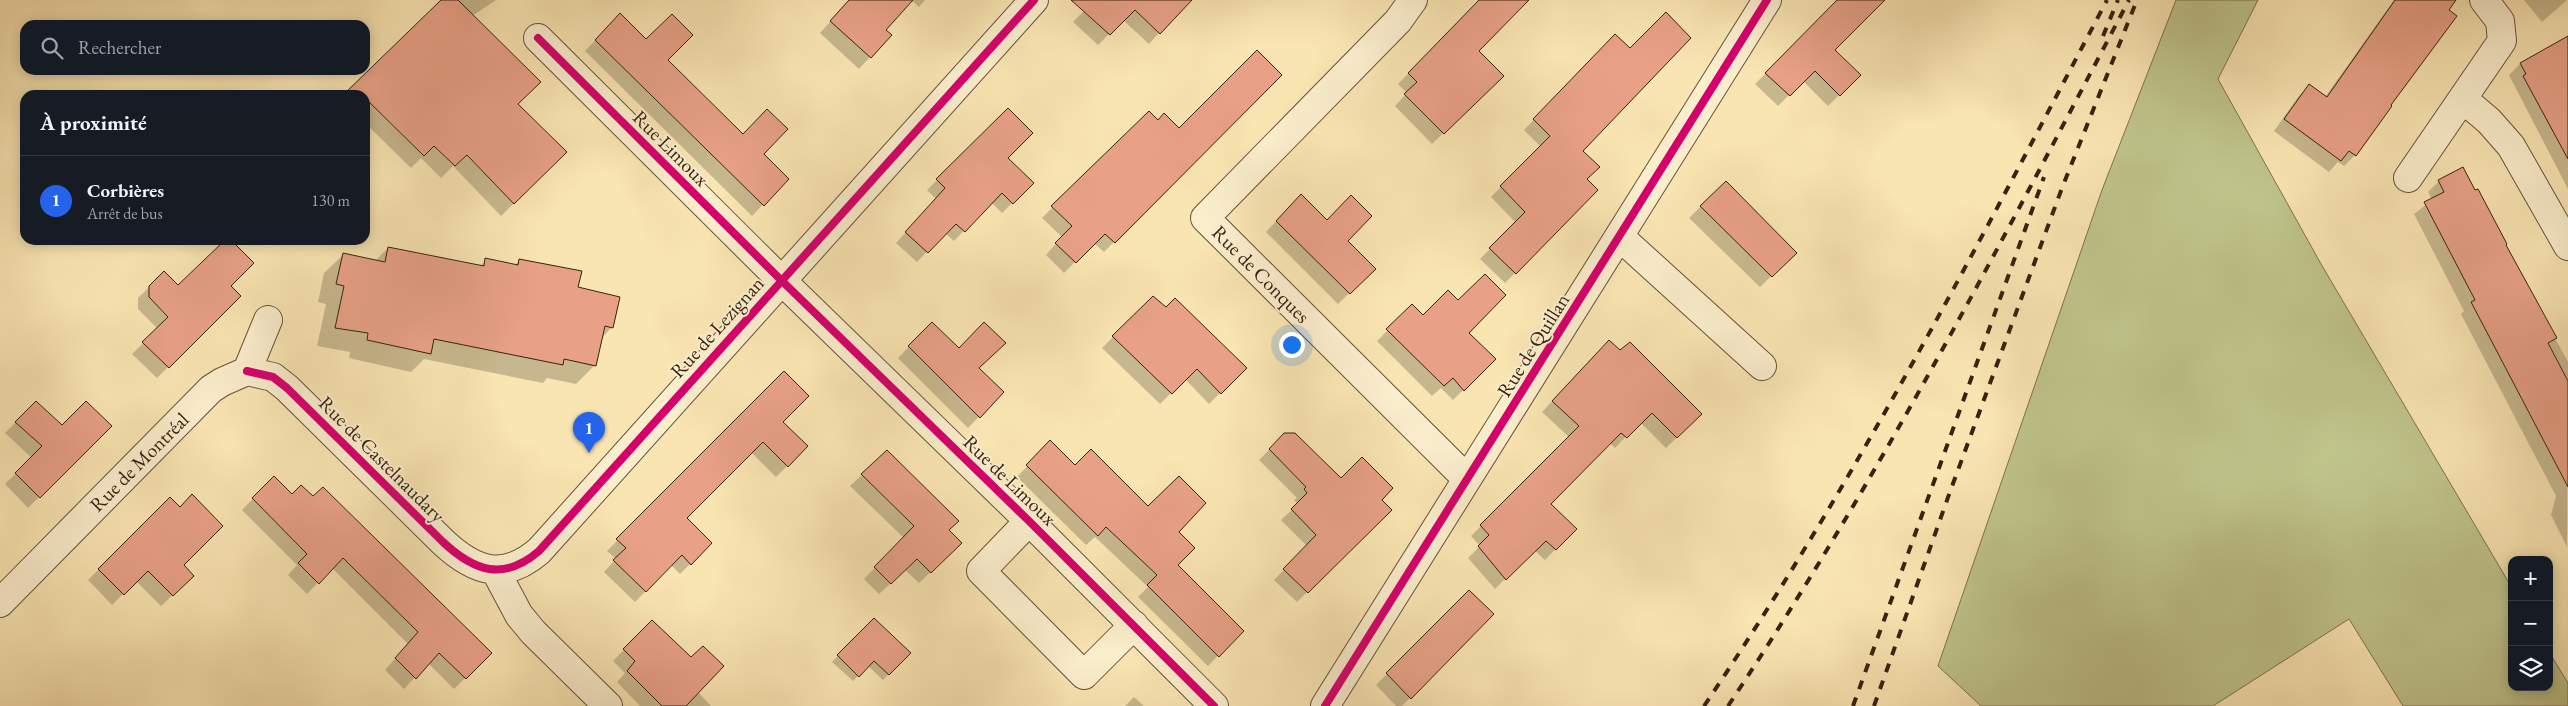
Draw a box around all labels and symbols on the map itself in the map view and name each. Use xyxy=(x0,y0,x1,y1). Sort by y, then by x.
street label: Rue Limoux xyxy=(627,104,715,192)
street label: Rue de Conques xyxy=(1206,219,1316,329)
street label: Rue de Lezignan xyxy=(664,270,770,383)
street label: Rue de Quillan xyxy=(1491,288,1575,402)
your location xyxy=(1279,332,1305,358)
street label: Rue de Castelnaudary xyxy=(313,390,451,528)
street label: Rue de Montréal xyxy=(84,407,194,517)
pin: 1 xyxy=(573,412,605,453)
street label: Rue de Limoux xyxy=(958,429,1062,531)

